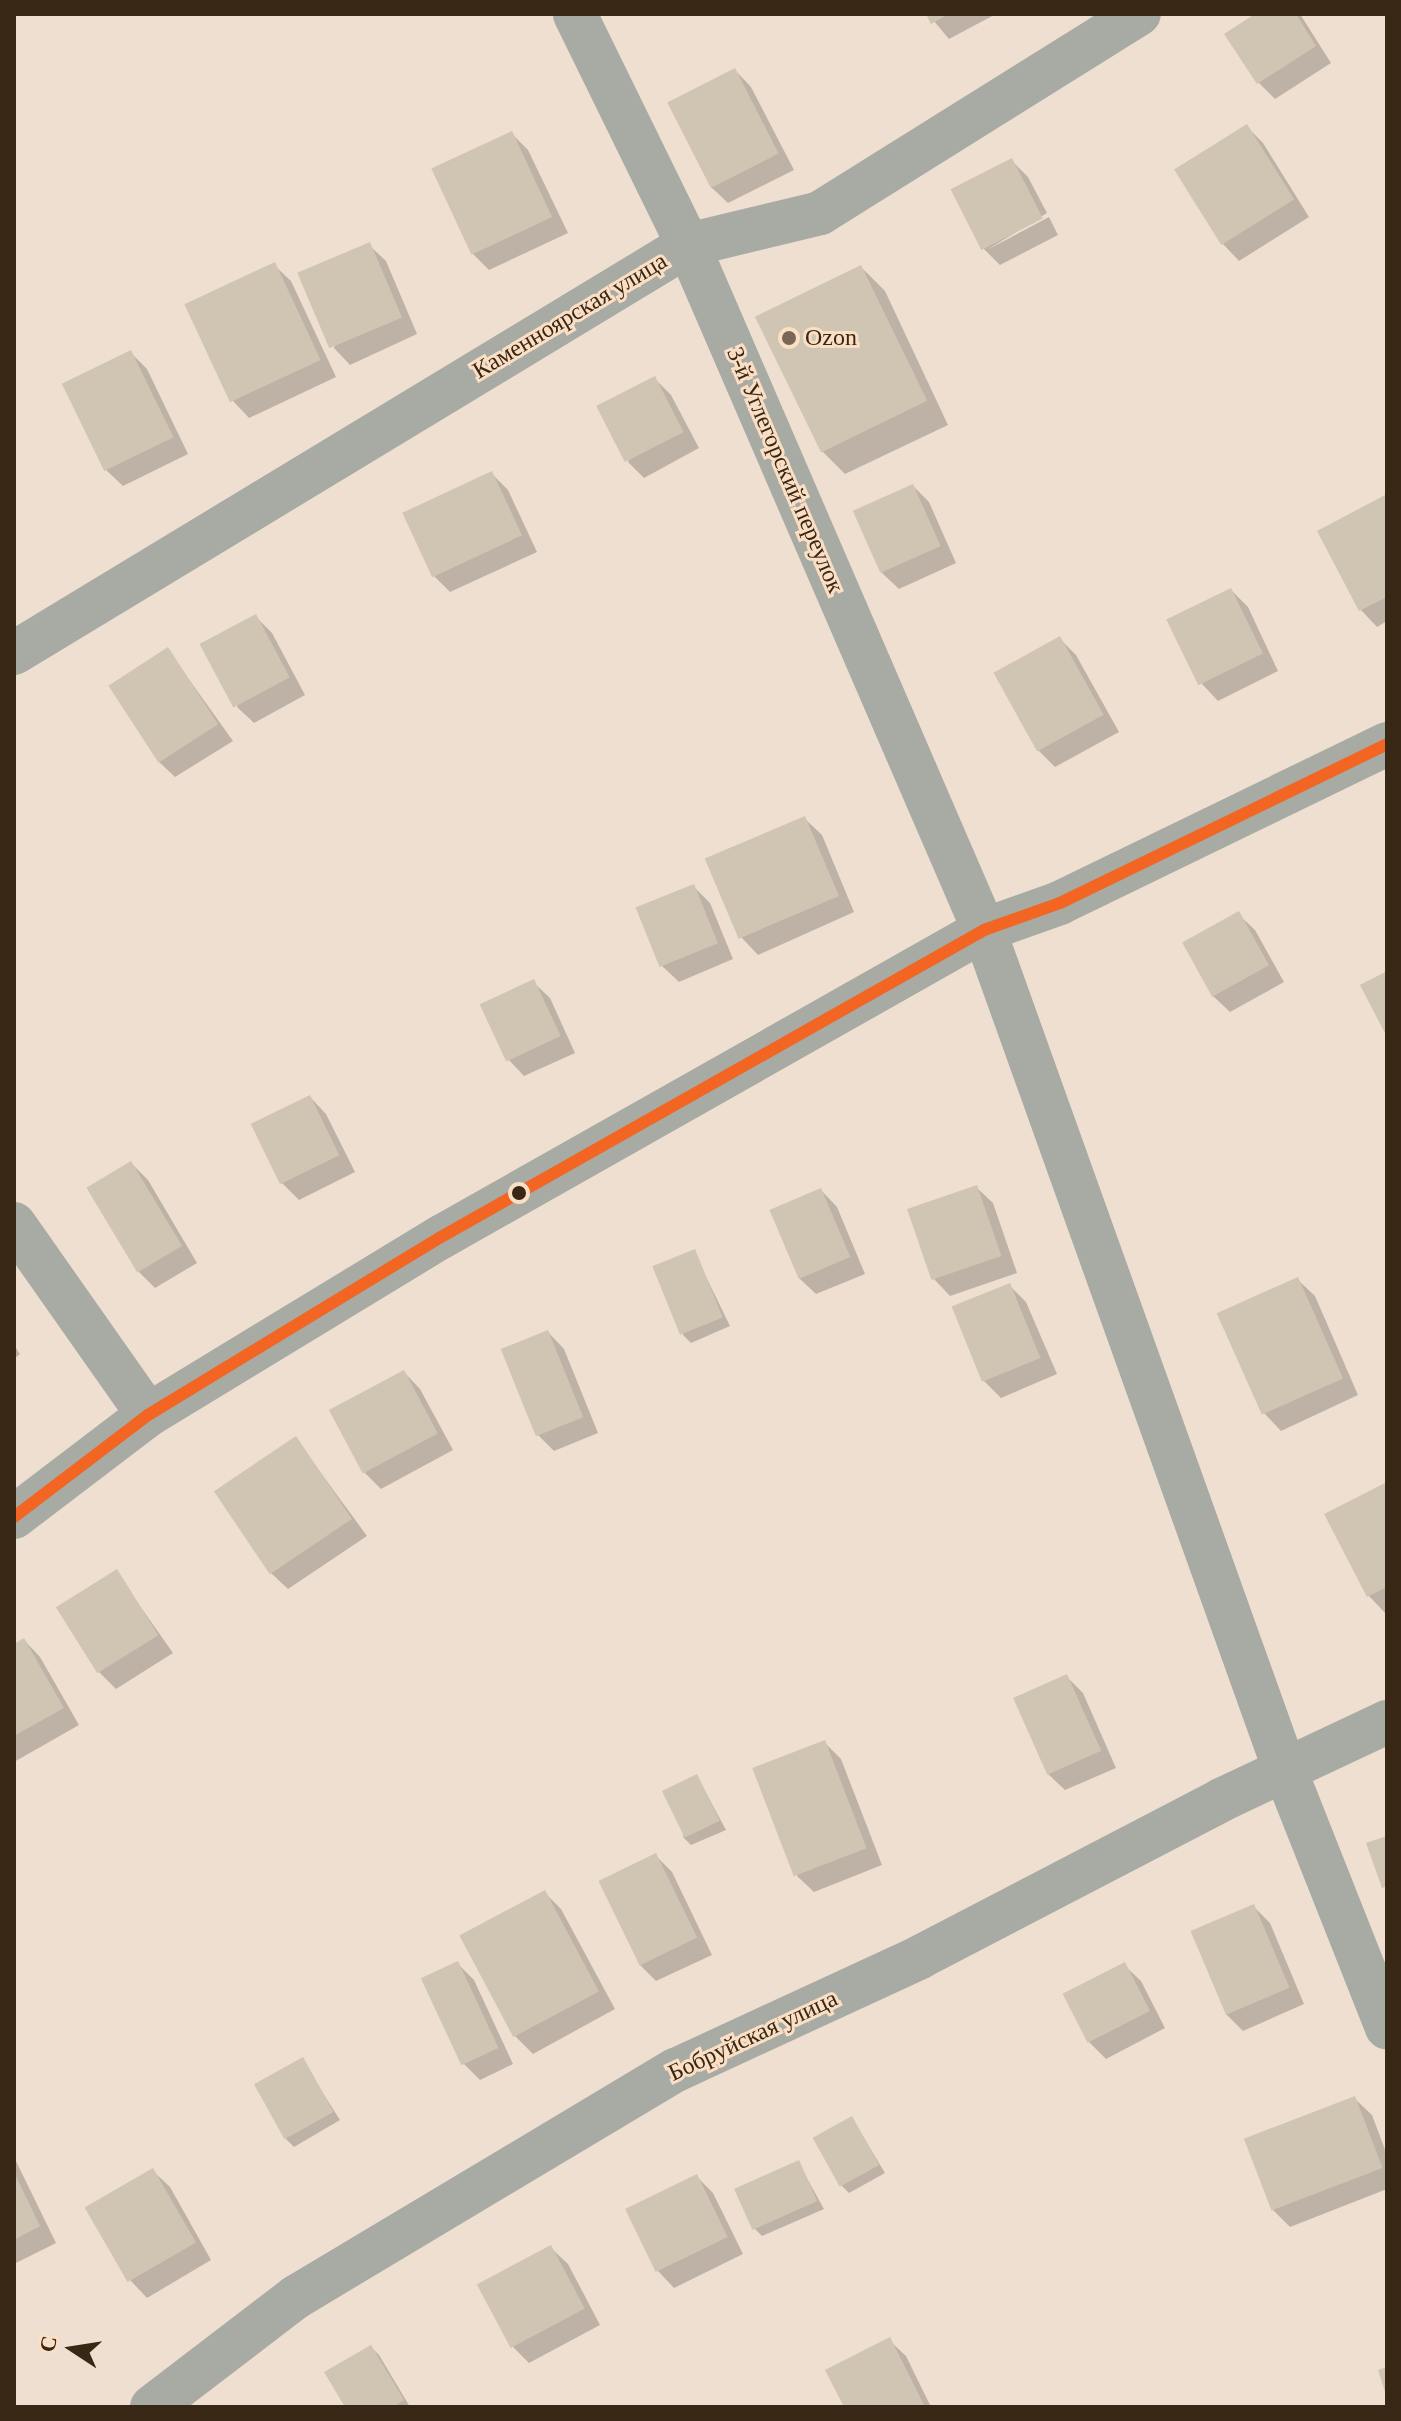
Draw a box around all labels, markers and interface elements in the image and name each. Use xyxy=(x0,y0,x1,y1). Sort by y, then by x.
street label: Каменноярская улица xyxy=(468,247,672,385)
place label: Ozon xyxy=(805,324,857,352)
marker: Ozon xyxy=(780,329,798,347)
street label: 3-й Углегорский переулок xyxy=(720,343,850,597)
unlabelled marker xyxy=(511,1185,527,1201)
street label: Бобруйская улица xyxy=(664,1984,842,2088)
north arrow xyxy=(32,2309,112,2389)
text: С xyxy=(34,2334,62,2354)

